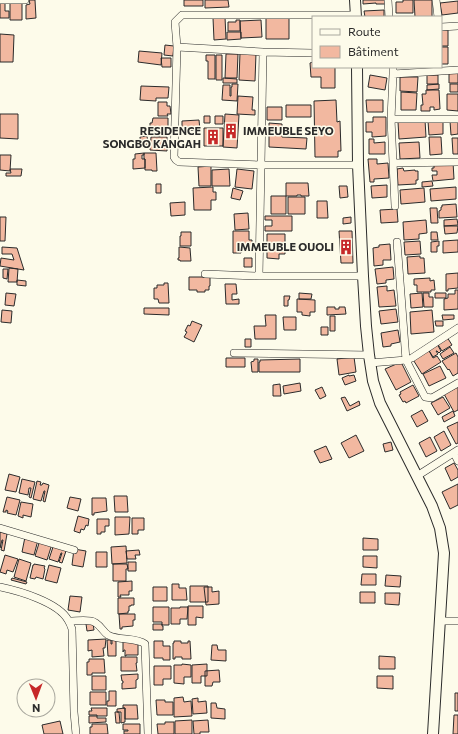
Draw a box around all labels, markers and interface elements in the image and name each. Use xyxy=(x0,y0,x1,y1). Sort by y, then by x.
legend xyxy=(312,16,442,68)
text: Route xyxy=(348,24,381,38)
text: Bâtiment xyxy=(348,44,399,58)
building icon: IMMEUBLE SEYO xyxy=(222,122,240,140)
place label: RESIDENCE SONGBO KANGAH xyxy=(103,124,201,150)
place label: IMMEUBLE SEYO xyxy=(243,124,334,137)
building icon: RESIDENCE SONGBO KANGAH xyxy=(204,128,222,146)
building icon: IMMEUBLE OUOLI xyxy=(337,238,355,256)
place label: IMMEUBLE OUOLI xyxy=(237,240,334,253)
north arrow xyxy=(16,678,56,718)
text: N xyxy=(32,702,40,715)

